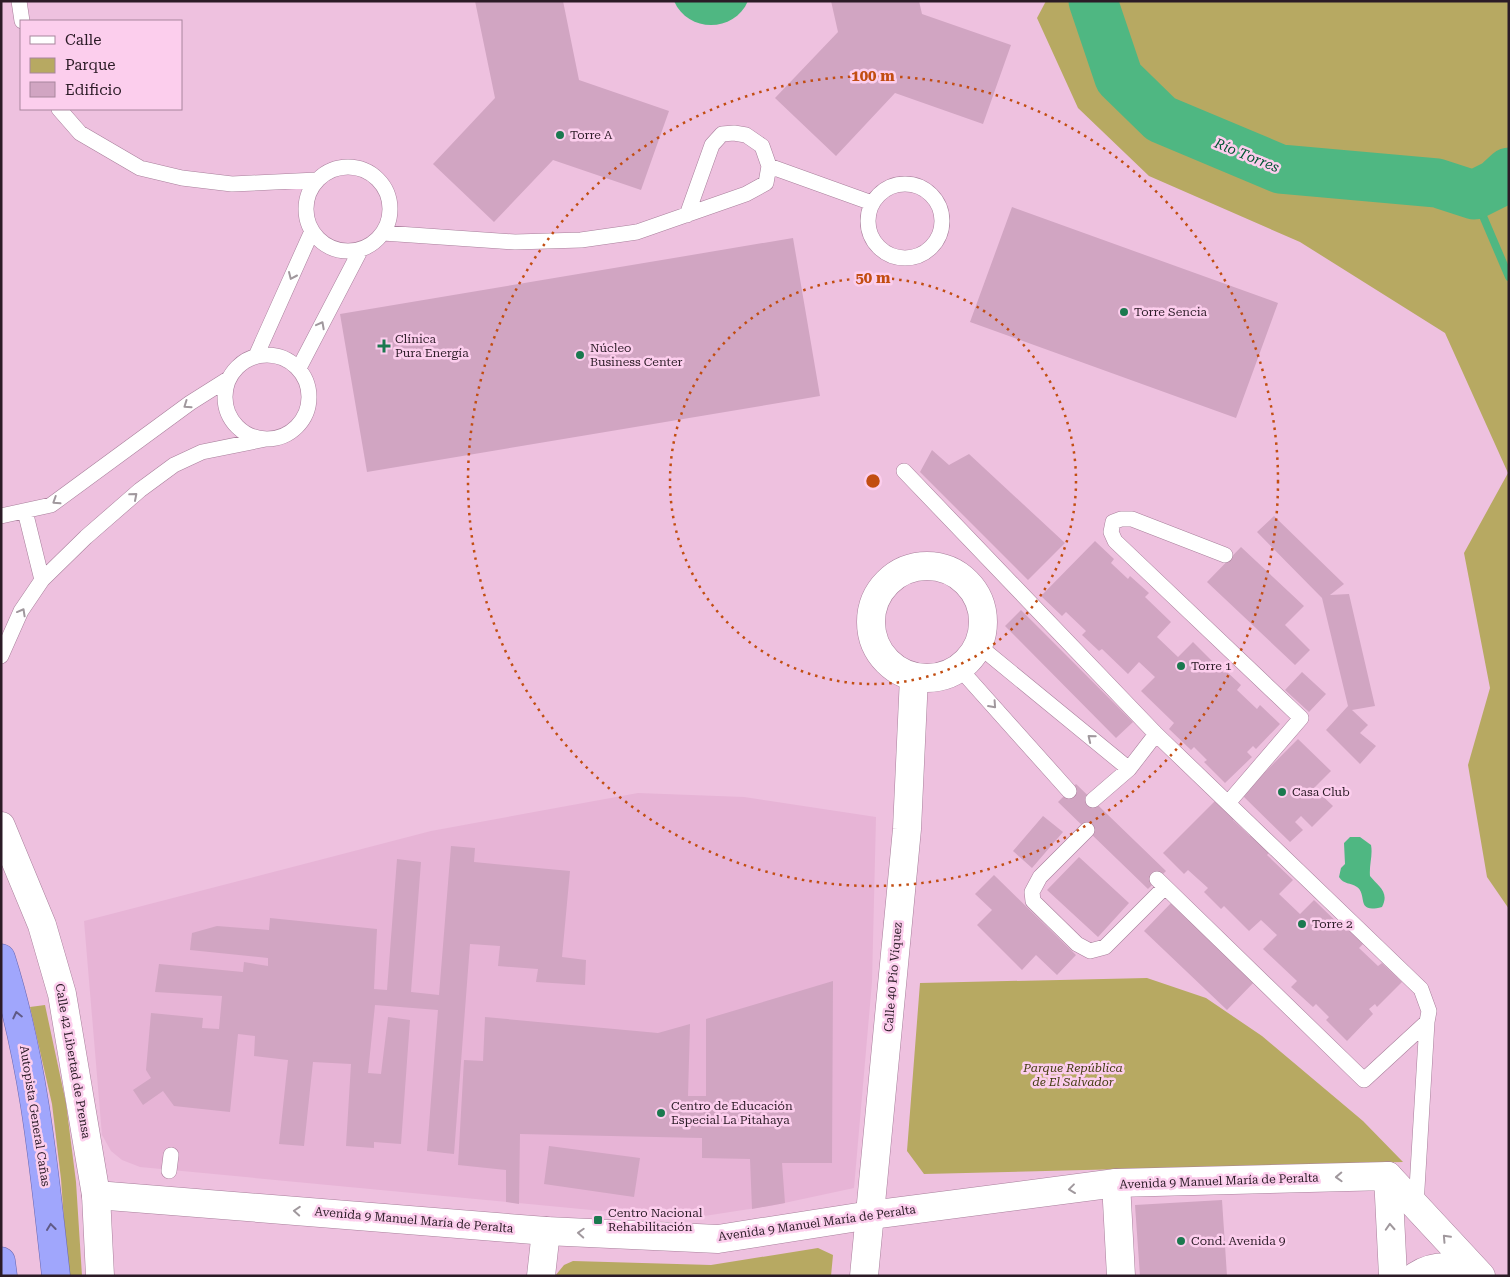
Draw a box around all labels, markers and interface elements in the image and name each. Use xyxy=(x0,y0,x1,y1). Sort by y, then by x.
legend xyxy=(20,20,182,110)
text: Calle xyxy=(65,31,101,49)
text: Parque xyxy=(65,56,116,74)
text: 100 m xyxy=(851,67,895,85)
text: Edificio xyxy=(65,81,122,99)
place label: Torre A xyxy=(570,128,613,142)
marker: Torre A xyxy=(554,129,566,141)
water label: Río Torres xyxy=(1211,134,1282,175)
text: 50 m xyxy=(855,269,891,287)
one-way arrow xyxy=(288,271,298,280)
place label: Torre Sencia xyxy=(1134,305,1208,319)
marker: Torre Sencia xyxy=(1118,306,1130,318)
one-way arrow xyxy=(315,321,325,330)
place label: Clínica Pura Energía xyxy=(395,332,469,360)
marker: Clínica Pura Energía xyxy=(377,339,391,353)
place label: Núcleo Business Center xyxy=(590,341,683,369)
marker: Núcleo Business Center xyxy=(574,349,586,361)
one-way arrow xyxy=(183,399,193,408)
centre of rings xyxy=(864,472,882,490)
one-way arrow xyxy=(128,492,137,501)
one-way arrow xyxy=(52,495,62,504)
one-way arrow xyxy=(15,608,25,617)
place label: Torre 1 xyxy=(1191,659,1232,673)
marker: Torre 1 xyxy=(1175,660,1187,672)
one-way arrow xyxy=(987,700,996,709)
one-way arrow xyxy=(1088,735,1097,743)
place label: Casa Club xyxy=(1292,785,1350,799)
marker: Casa Club xyxy=(1276,786,1288,798)
place label: Torre 2 xyxy=(1312,917,1353,931)
marker: Torre 2 xyxy=(1296,918,1308,930)
street label: Calle 40 Pío Víquez xyxy=(881,921,905,1032)
street label: Calle 42 Libertad de Prensa xyxy=(52,982,94,1140)
one-way arrow xyxy=(12,1010,23,1019)
street label: Autopista General Cañas xyxy=(17,1045,53,1188)
park label: Parque República de El Salvador xyxy=(1022,1061,1123,1089)
place label: Centro de Educación Especial La Pitahaya xyxy=(671,1099,793,1127)
marker: Centro de Educación Especial La Pitahaya xyxy=(655,1107,667,1119)
street label: Avenida 9 Manuel María de Peralta xyxy=(1119,1171,1319,1191)
one-way arrow xyxy=(1335,1172,1343,1182)
one-way arrow xyxy=(1068,1183,1076,1194)
street label: Avenida 9 Manuel María de Peralta xyxy=(717,1202,917,1244)
street label: Avenida 9 Manuel María de Peralta xyxy=(314,1204,514,1236)
one-way arrow xyxy=(293,1206,301,1217)
place label: Centro Nacional Rehabilitación xyxy=(608,1206,703,1234)
marker: Centro Nacional Rehabilitación xyxy=(592,1214,604,1226)
one-way arrow xyxy=(46,1223,57,1231)
one-way arrow xyxy=(1385,1223,1396,1231)
one-way arrow xyxy=(577,1228,585,1239)
place label: Cond. Avenida 9 xyxy=(1191,1234,1286,1248)
one-way arrow xyxy=(1443,1234,1452,1243)
marker: Cond. Avenida 9 xyxy=(1175,1235,1187,1247)

